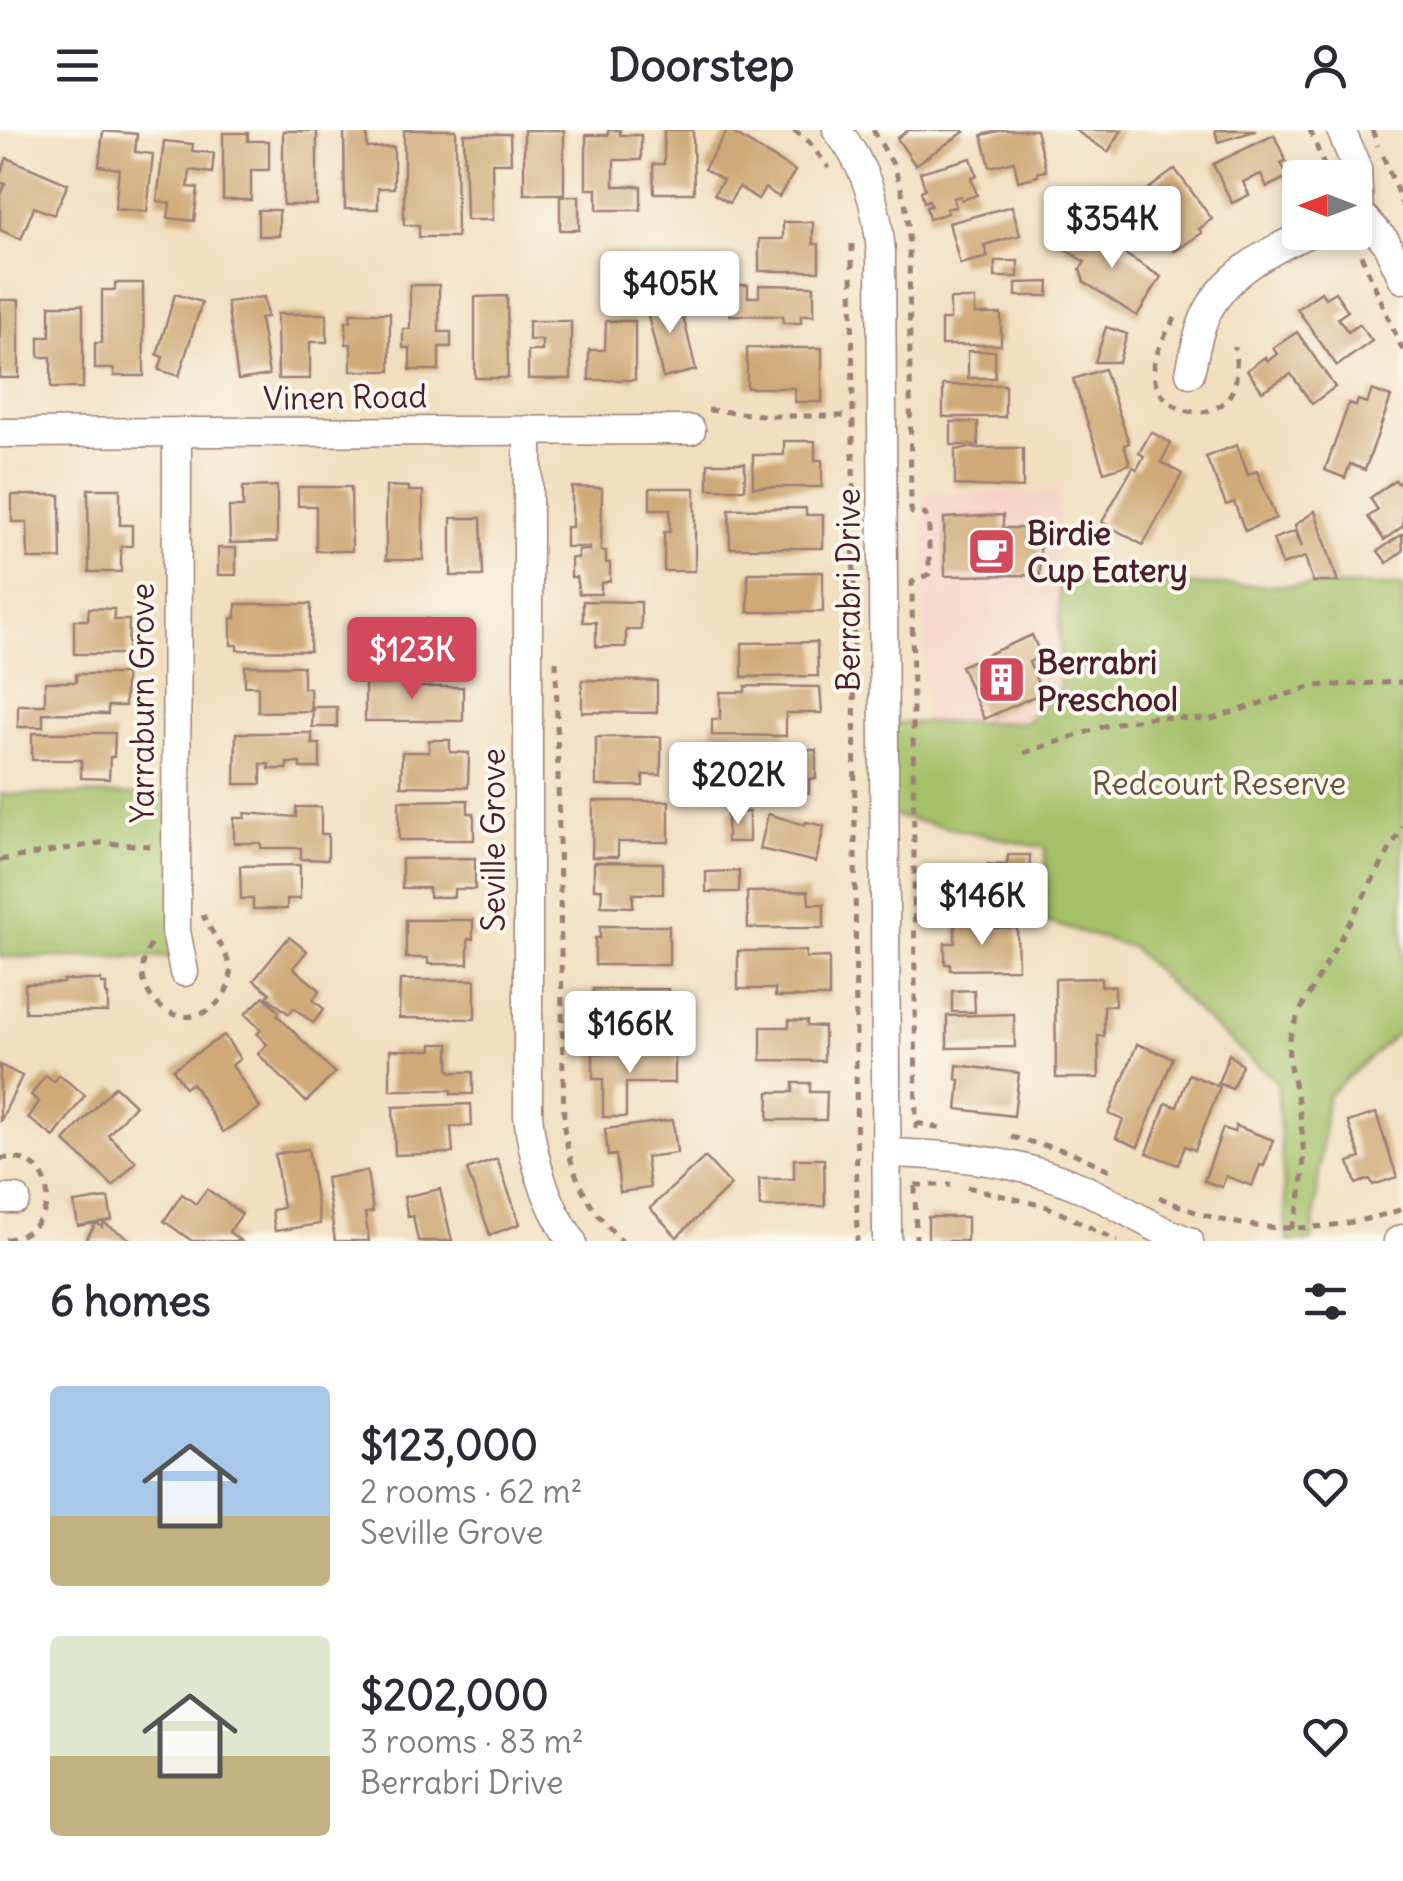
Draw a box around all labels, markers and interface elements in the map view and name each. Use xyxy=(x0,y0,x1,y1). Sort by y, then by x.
text: Doorstep xyxy=(609,37,794,93)
icon: menu xyxy=(50,38,105,93)
icon: person xyxy=(1298,38,1353,93)
north arrow xyxy=(1282,160,1372,250)
map controls xyxy=(1282,160,1372,250)
pin: $354K xyxy=(1042,186,1182,271)
text: $354K xyxy=(1066,198,1158,239)
pin: $405K xyxy=(600,251,740,336)
text: $405K xyxy=(622,263,718,304)
street label: Vinen Road xyxy=(263,375,427,419)
street label: Berrabri Drive xyxy=(828,488,869,692)
place label: Birdie Cup Eatery xyxy=(1027,513,1188,591)
cafe icon: Birdie Cup Eatery xyxy=(966,525,1018,577)
street label: Yarraburn Grove xyxy=(122,583,163,823)
pin: $123K xyxy=(342,617,482,702)
text: $123K xyxy=(369,629,455,670)
place label: Berrabri Preschool xyxy=(1037,642,1178,720)
building icon: Berrabri Preschool xyxy=(976,654,1028,706)
pin: $202K xyxy=(668,742,808,827)
street label: Seville Grove xyxy=(473,748,514,932)
text: $202K xyxy=(691,754,785,795)
park label: Redcourt Reserve xyxy=(1092,763,1346,804)
pin: $146K xyxy=(912,863,1052,948)
text: $146K xyxy=(939,875,1025,916)
pin: $166K xyxy=(560,991,700,1076)
text: $166K xyxy=(587,1003,673,1044)
icon: filters xyxy=(1298,1274,1353,1329)
text: 6 homes xyxy=(50,1275,211,1327)
text: $123,000 xyxy=(360,1419,538,1471)
icon: home xyxy=(130,1426,250,1546)
icon: heart xyxy=(1298,1459,1353,1514)
text: 2 rooms · 62 m² xyxy=(360,1471,583,1512)
text: Seville Grove xyxy=(360,1512,544,1553)
text: $202,000 xyxy=(360,1669,549,1721)
icon: home xyxy=(130,1676,250,1796)
icon: heart xyxy=(1298,1709,1353,1764)
text: 3 rooms · 83 m² xyxy=(360,1721,584,1762)
text: Berrabri Drive xyxy=(360,1762,563,1803)

